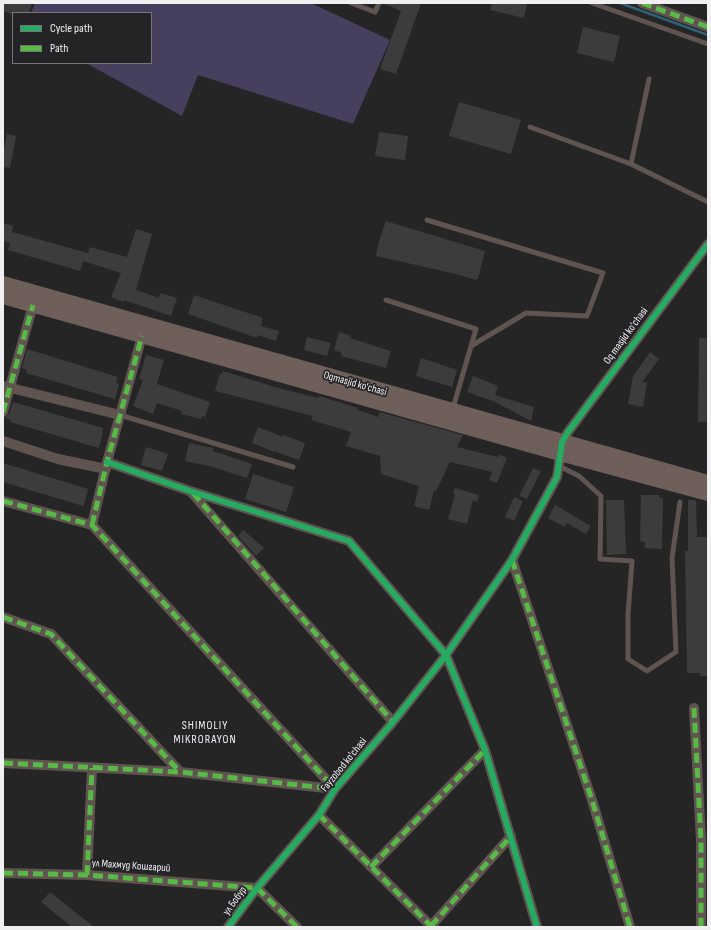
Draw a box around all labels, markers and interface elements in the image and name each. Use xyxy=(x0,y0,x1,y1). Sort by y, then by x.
legend xyxy=(12,12,152,64)
text: Cycle path xyxy=(50,21,92,36)
text: Path xyxy=(50,41,68,56)
street label: Oq masjid ko'chasi xyxy=(601,305,651,367)
street label: Oqmasjid ko'chasi xyxy=(322,369,388,399)
district label: SHIMOLIY MIKRORAYON xyxy=(173,719,237,747)
street label: Fayzobod ko'chasi xyxy=(318,735,370,795)
street label: ул Махмуд Кошгарий xyxy=(91,857,171,875)
street label: ул Бобур xyxy=(220,884,250,918)

